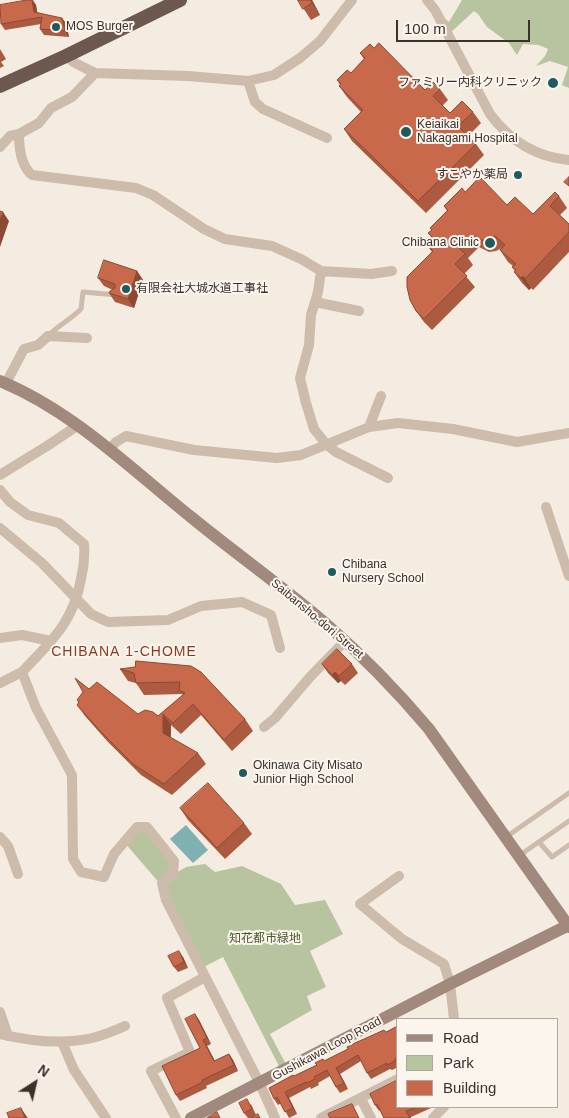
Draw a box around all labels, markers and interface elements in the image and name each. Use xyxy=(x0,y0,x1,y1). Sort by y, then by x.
scale bar xyxy=(399,10,533,42)
place label: MOS Burger xyxy=(66,20,133,34)
text: 100 m xyxy=(404,20,446,37)
marker: MOS Burger xyxy=(50,21,62,33)
place label: ファミリー内科クリニック xyxy=(398,76,542,90)
marker: ファミリー内科クリニック xyxy=(546,76,560,90)
place label: Keiaikai Nakagami Hospital xyxy=(417,118,518,146)
marker: Keiaikai Nakagami Hospital xyxy=(399,125,413,139)
place label: すこやか薬局 xyxy=(436,168,508,182)
marker: すこやか薬局 xyxy=(512,169,524,181)
place label: Chibana Clinic xyxy=(402,236,479,250)
marker: Chibana Clinic xyxy=(483,236,497,250)
place label: 有限会社大城水道工事社 xyxy=(136,282,268,296)
marker: 有限会社大城水道工事社 xyxy=(120,283,132,295)
place label: Chibana Nursery School xyxy=(342,558,424,586)
marker: Chibana Nursery School xyxy=(326,566,338,578)
street label: Saibansho-dori Street xyxy=(268,576,366,662)
district label: CHIBANA 1-CHOME xyxy=(49,644,199,660)
place label: Okinawa City Misato Junior High School xyxy=(253,759,362,787)
marker: Okinawa City Misato Junior High School xyxy=(237,767,249,779)
park label: 知花都市緑地 xyxy=(229,932,301,946)
street label: Gushikawa Loop Road xyxy=(270,1014,384,1084)
legend xyxy=(396,1018,559,1108)
text: Road xyxy=(443,1029,479,1046)
text: Park xyxy=(443,1054,474,1071)
north arrow xyxy=(10,1058,60,1108)
text: N xyxy=(35,1061,52,1080)
text: Building xyxy=(443,1079,496,1096)

